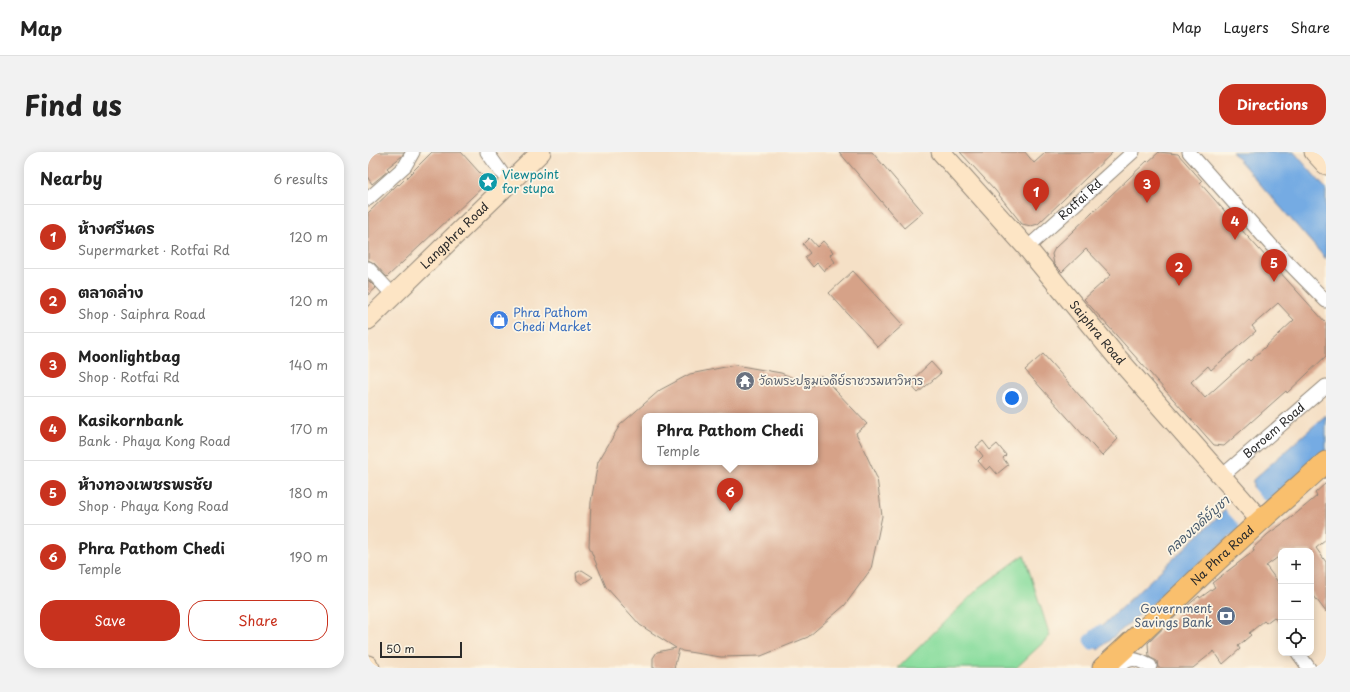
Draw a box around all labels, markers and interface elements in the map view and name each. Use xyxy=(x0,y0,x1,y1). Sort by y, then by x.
text: Map xyxy=(20,14,62,42)
text: Map xyxy=(1172,17,1202,38)
text: Layers xyxy=(1224,17,1269,38)
text: Share xyxy=(1291,17,1330,38)
text: Find us xyxy=(24,83,122,126)
button: Directions xyxy=(1219,84,1326,125)
text: Nearby xyxy=(40,165,102,191)
place label: Viewpoint for stupa xyxy=(502,165,559,197)
text: 6 results xyxy=(273,169,328,188)
pin: 3 xyxy=(1134,170,1160,203)
place icon: Viewpoint for stupa xyxy=(477,171,499,193)
street label: Rotfai Rd xyxy=(1054,174,1106,224)
pin: 1 xyxy=(1023,178,1049,211)
street label: Langphra Road xyxy=(416,197,492,273)
pin: 4 xyxy=(1222,207,1248,240)
text: ห้างศรีนคร xyxy=(78,216,155,239)
text: 1 xyxy=(50,227,56,246)
text: 120 m xyxy=(289,227,328,246)
text: Supermarket · Rotfai Rd xyxy=(78,240,230,259)
pin: 5 xyxy=(1261,249,1287,282)
pin: 2 xyxy=(1166,253,1192,286)
text: ตลาดล่าง xyxy=(78,280,143,303)
text: 2 xyxy=(48,291,58,310)
text: 120 m xyxy=(289,291,328,310)
street label: Saiphra Road xyxy=(1066,296,1130,369)
place label: Phra Pathom Chedi Market xyxy=(513,303,591,335)
text: Shop · Saiphra Road xyxy=(78,304,206,323)
shop icon: Phra Pathom Chedi Market xyxy=(488,309,510,331)
text: Moonlightbag xyxy=(78,344,180,367)
text: 3 xyxy=(49,355,57,374)
text: 140 m xyxy=(289,355,328,374)
text: Shop · Rotfai Rd xyxy=(78,367,180,386)
temple icon: วัดพระปฐมเจดีย์ราชวรมหาวิหาร xyxy=(734,370,756,392)
place label: วัดพระปฐมเจดีย์ราชวรมหาวิหาร xyxy=(759,371,923,389)
your location xyxy=(1002,388,1022,408)
street label: Boroem Road xyxy=(1239,398,1309,462)
text: Kasikornbank xyxy=(78,408,183,431)
popup xyxy=(642,413,818,465)
text: Phra Pathom Chedi xyxy=(657,418,803,441)
text: 4 xyxy=(49,419,57,438)
text: 170 m xyxy=(290,419,328,438)
text: Bank · Phaya Kong Road xyxy=(78,431,231,450)
text: Temple xyxy=(657,441,700,460)
text: ห้างทองเพชรพรชัย xyxy=(78,472,213,495)
pin: 6 xyxy=(717,478,743,511)
text: 5 xyxy=(49,483,57,502)
text: 180 m xyxy=(289,483,328,502)
water label: คลองเจดีย์บูชา xyxy=(1160,490,1235,560)
text: Shop · Phaya Kong Road xyxy=(78,496,229,515)
street label: Na Phra Road xyxy=(1186,521,1258,589)
text: Phra Pathom Chedi xyxy=(78,536,225,559)
text: 6 xyxy=(48,547,58,566)
text: 190 m xyxy=(289,547,328,566)
map controls xyxy=(1278,548,1314,656)
button: + xyxy=(1278,548,1314,584)
text: Temple xyxy=(78,559,121,578)
button: − xyxy=(1278,584,1314,620)
place label: Government Savings Bank xyxy=(1134,599,1212,631)
button: Save xyxy=(40,600,180,641)
button: Share xyxy=(188,600,328,641)
bank icon: Government Savings Bank xyxy=(1215,605,1237,627)
button: locate xyxy=(1278,620,1314,656)
scale bar xyxy=(380,640,462,659)
text: 50 m xyxy=(386,640,415,657)

